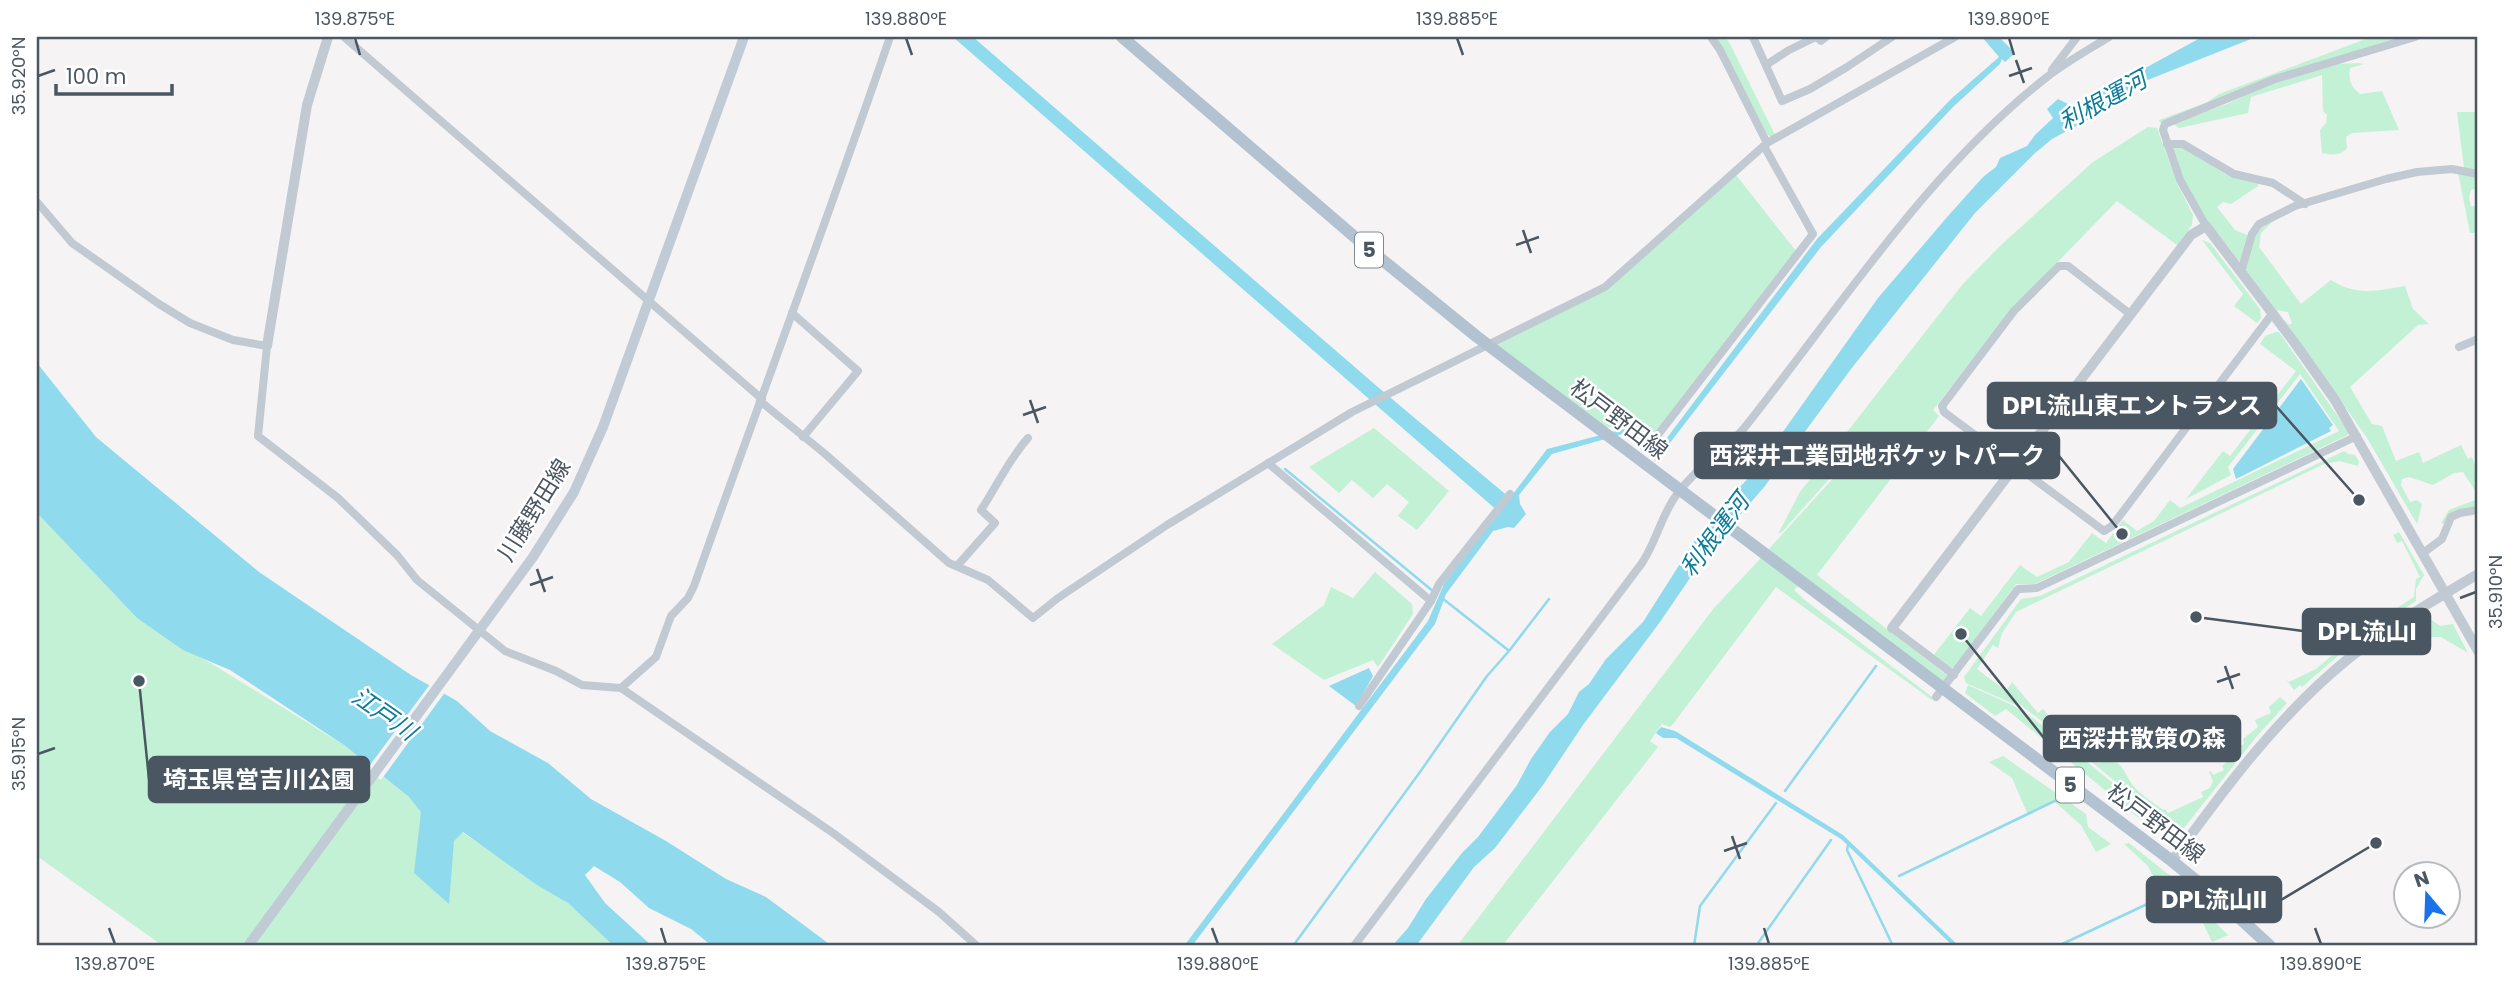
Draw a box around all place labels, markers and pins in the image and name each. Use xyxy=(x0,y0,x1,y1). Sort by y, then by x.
callout: DPL流山東エントランス xyxy=(1988,383,2276,428)
callout: 西深井工業団地ポケットパーク xyxy=(1695,433,2059,478)
callout: DPL流山I xyxy=(2303,609,2430,654)
callout: 西深井散策の森 xyxy=(2044,716,2240,761)
callout: 埼玉県営吉川公園 xyxy=(149,757,369,802)
callout: DPL流山II xyxy=(2147,877,2281,922)

